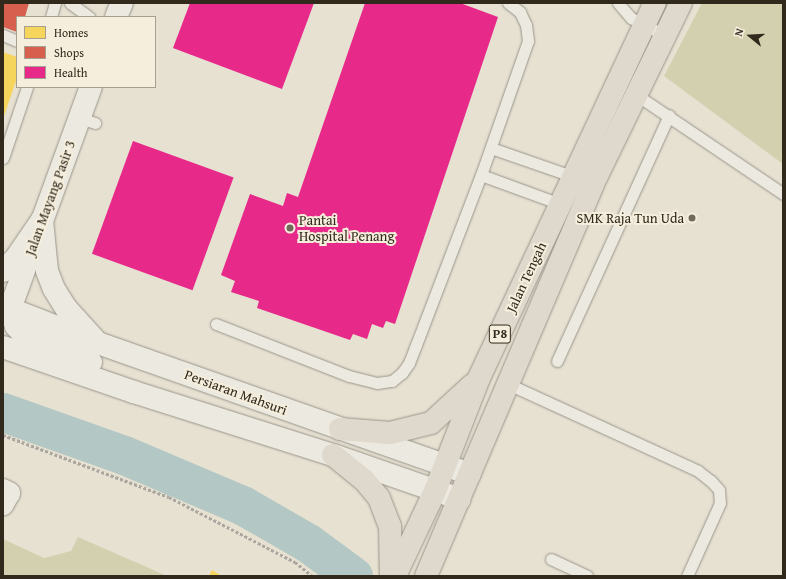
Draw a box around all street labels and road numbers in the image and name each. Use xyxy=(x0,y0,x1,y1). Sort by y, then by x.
street label: Jalan Mayang Pasir 3 xyxy=(21,138,79,258)
street label: Jalan Tengah xyxy=(502,239,550,315)
road number: P8 xyxy=(488,323,512,345)
street label: Persiaran Mahsuri xyxy=(182,366,290,418)

